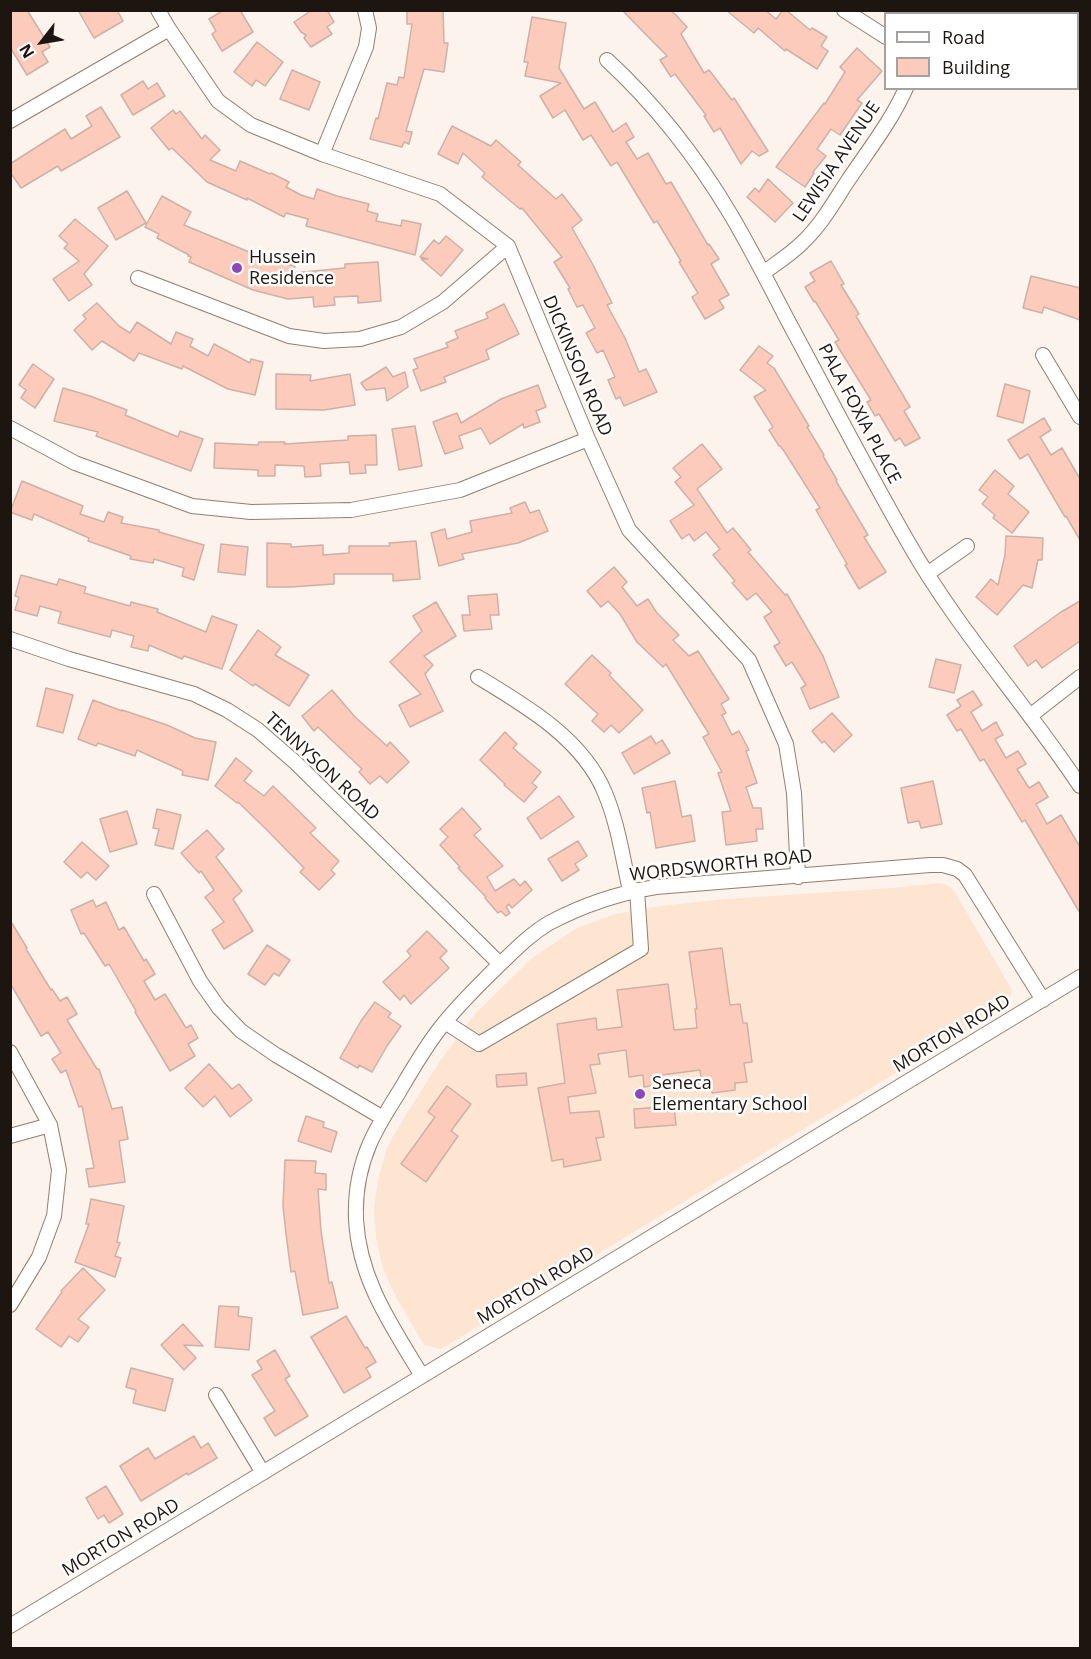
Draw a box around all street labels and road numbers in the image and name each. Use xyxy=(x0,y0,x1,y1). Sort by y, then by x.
street label: LEWISIA AVENUE xyxy=(789,98,885,226)
street label: DICKINSON ROAD xyxy=(538,292,616,440)
street label: PALA FOXIA PLACE xyxy=(813,340,905,488)
street label: TENNYSON ROAD xyxy=(260,708,384,826)
street label: WORDSWORTH ROAD xyxy=(628,846,814,886)
street label: MORTON ROAD xyxy=(889,990,1015,1078)
street label: MORTON ROAD xyxy=(473,1242,599,1330)
street label: MORTON ROAD xyxy=(58,1494,184,1582)

